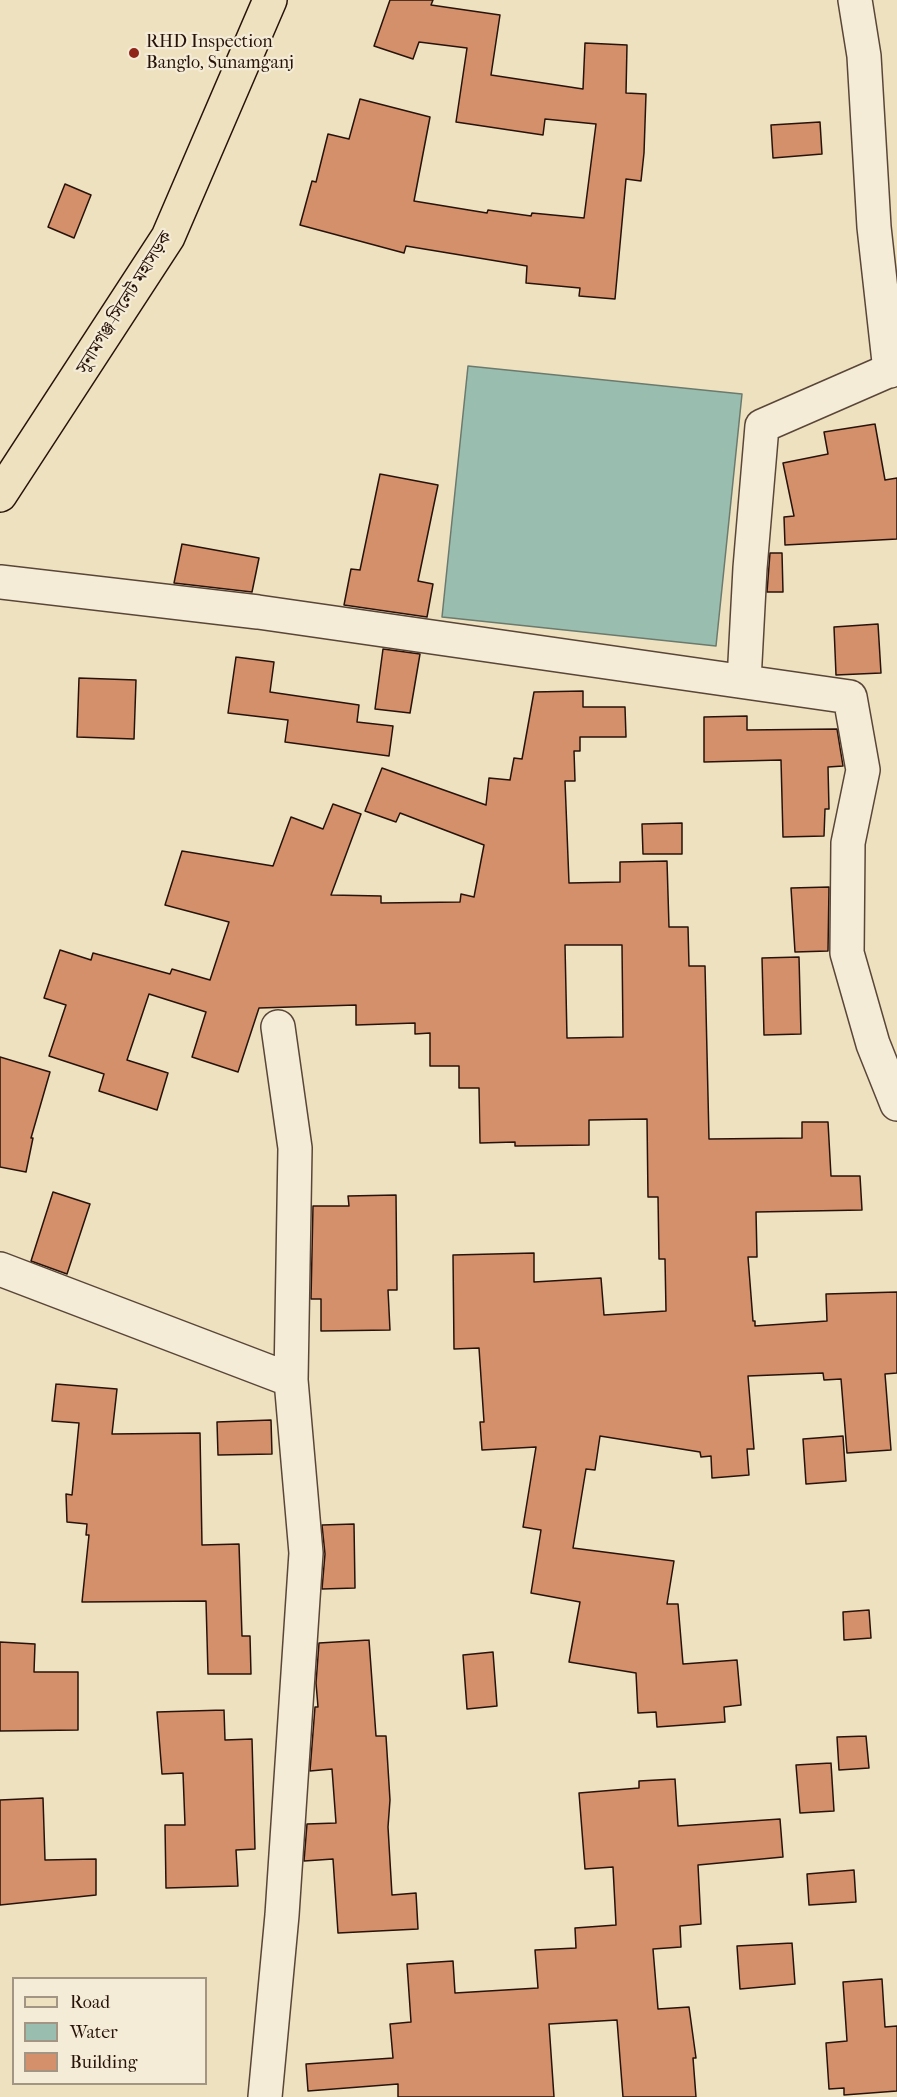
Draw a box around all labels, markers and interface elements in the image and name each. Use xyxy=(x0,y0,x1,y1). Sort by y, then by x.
place label: RHD Inspection Banglo, Sunamganj xyxy=(146,32,294,74)
marker: RHD Inspection Banglo, Sunamganj xyxy=(127,46,141,60)
street label: সুনামগঞ্জ-সিলেট মহাসড়ক xyxy=(72,228,178,378)
legend xyxy=(12,1977,207,2085)
text: Road xyxy=(70,1992,110,2013)
text: Water xyxy=(70,2022,118,2043)
text: Building xyxy=(70,2052,137,2073)

